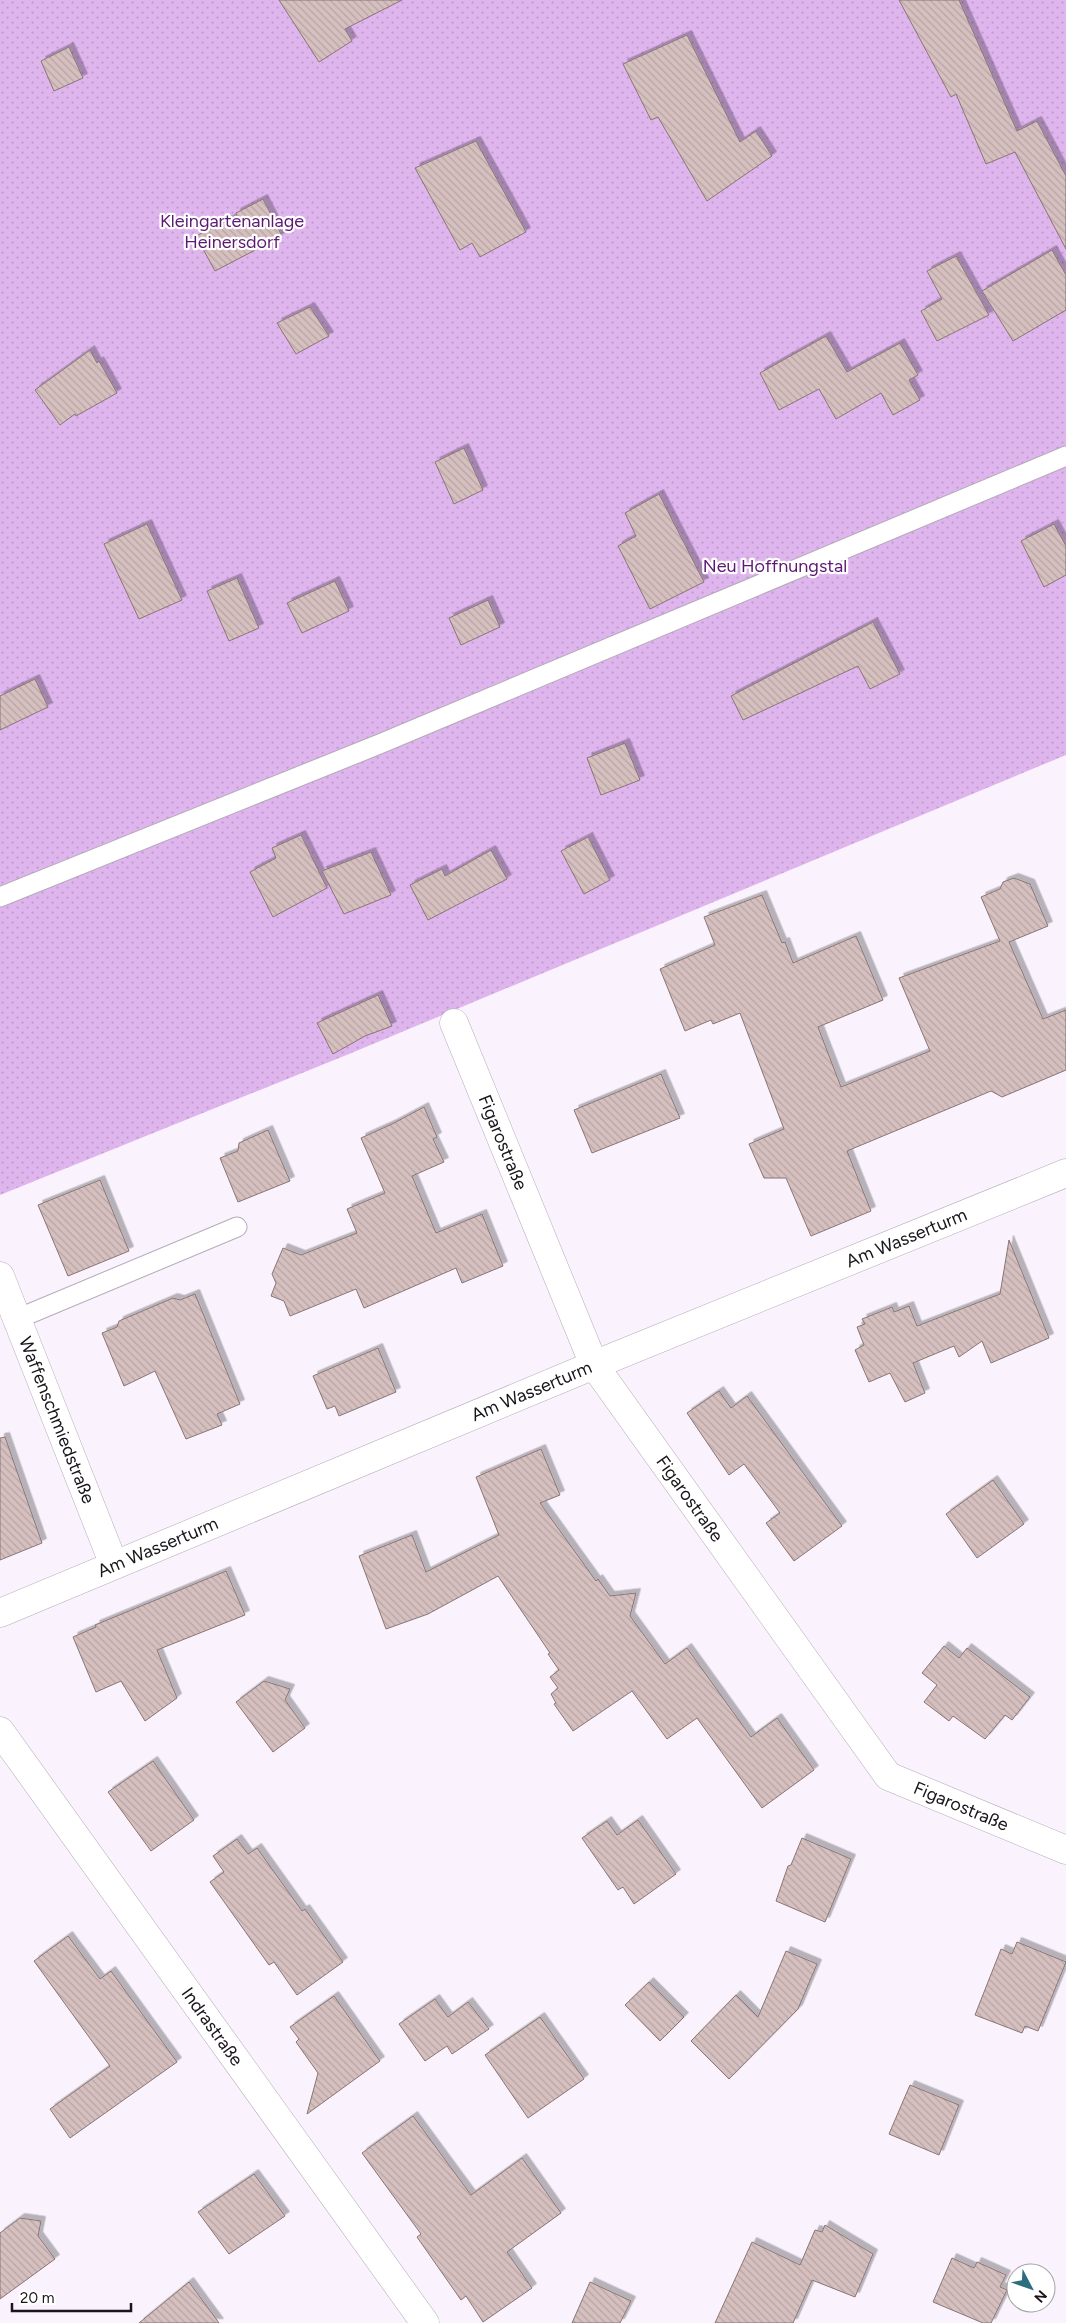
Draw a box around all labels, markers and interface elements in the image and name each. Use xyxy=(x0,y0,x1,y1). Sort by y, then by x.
park label: Kleingartenanlage Heinersdorf xyxy=(160,210,304,253)
park label: Neu Hoffnungstal xyxy=(703,555,847,577)
street label: Figarostraße xyxy=(474,1092,532,1193)
street label: Am Wasserturm xyxy=(843,1203,970,1272)
street label: Waffenschmiedstraße xyxy=(14,1334,100,1507)
street label: Am Wasserturm xyxy=(468,1356,595,1426)
street label: Figarostraße xyxy=(651,1451,728,1546)
street label: Am Wasserturm xyxy=(94,1512,221,1582)
street label: Figarostraße xyxy=(910,1777,1012,1836)
street label: Indrastraße xyxy=(177,1983,248,2070)
north arrow xyxy=(1006,2263,1056,2313)
scale bar xyxy=(12,2280,131,2312)
text: N xyxy=(1030,2287,1050,2306)
text: 20 m xyxy=(20,2289,54,2307)

